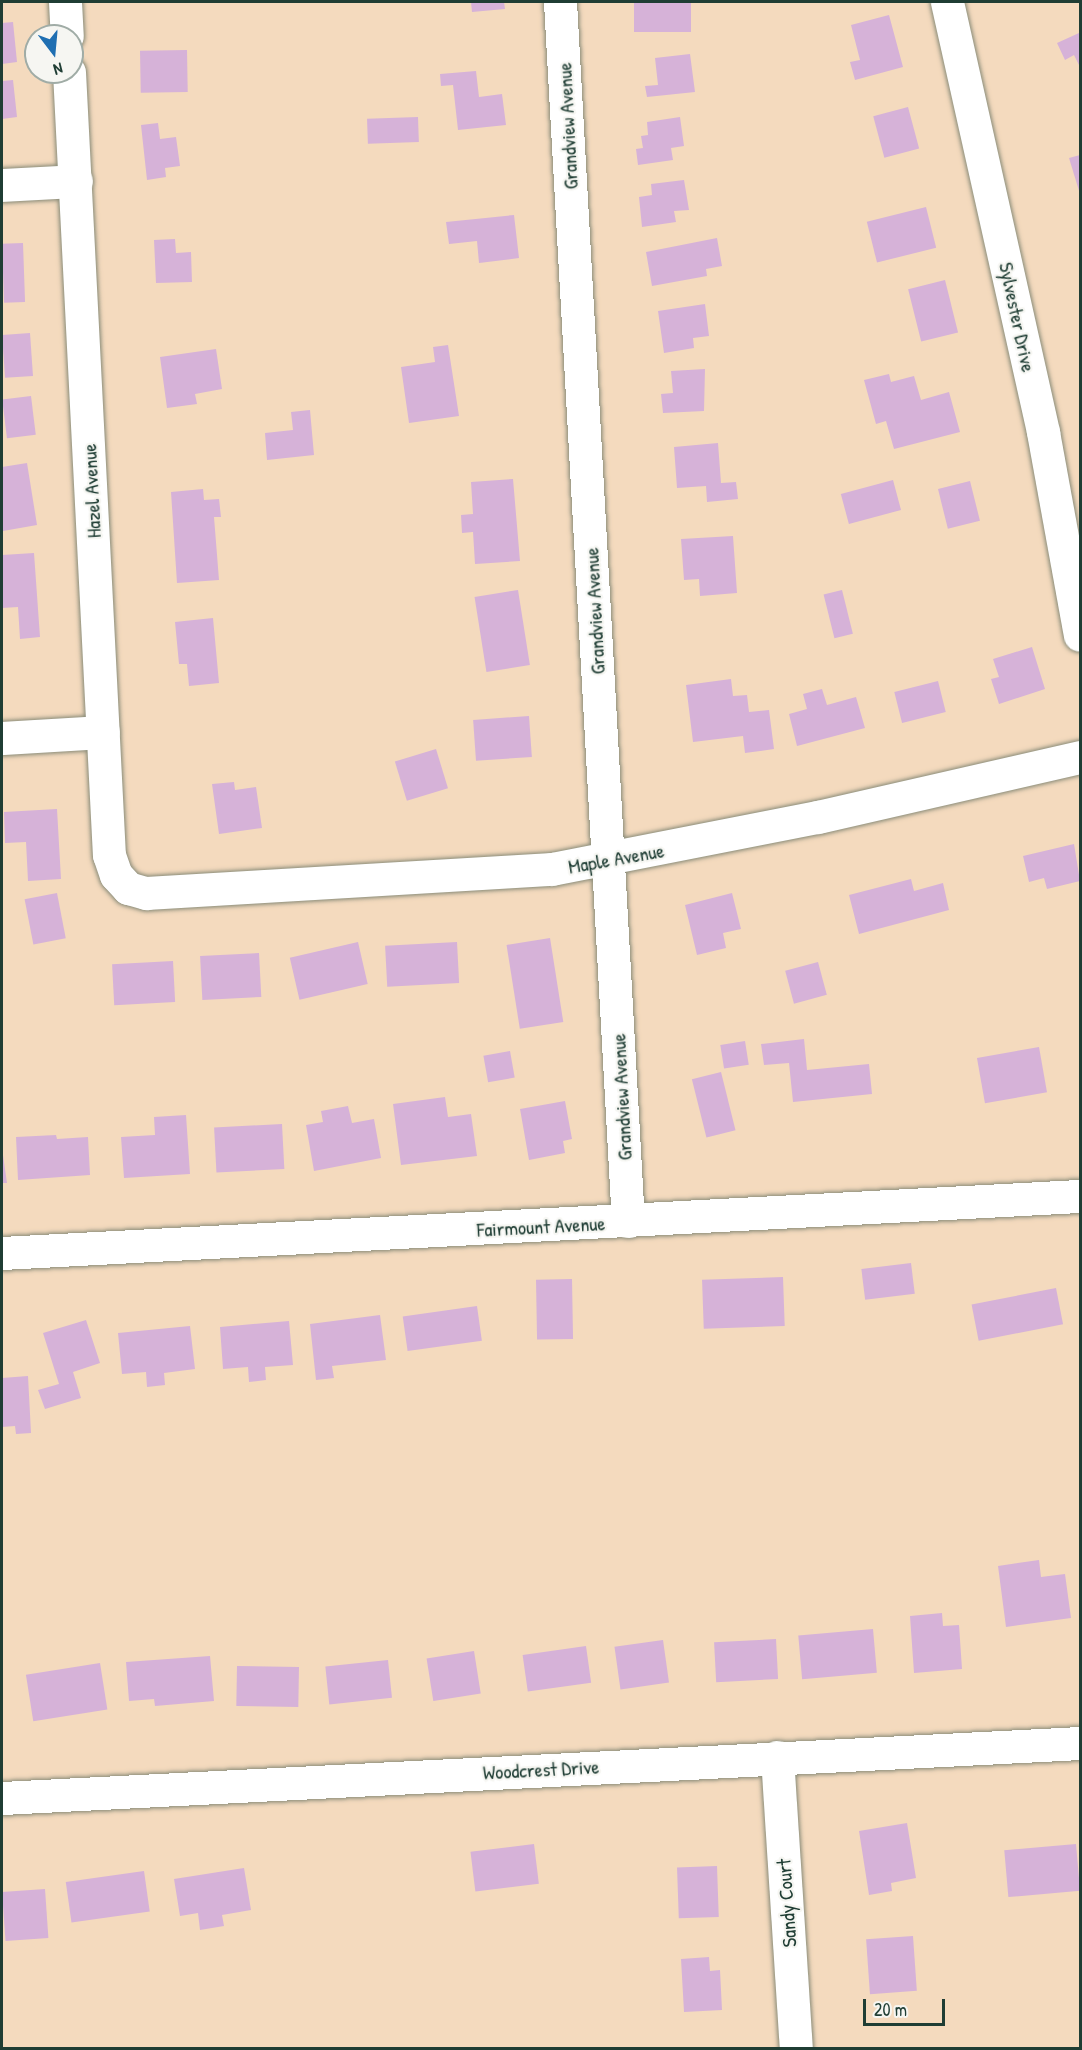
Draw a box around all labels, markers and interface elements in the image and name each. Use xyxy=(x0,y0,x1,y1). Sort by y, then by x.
north arrow xyxy=(24,24,84,84)
text: N xyxy=(51,58,66,81)
street label: Grandview Avenue xyxy=(552,62,582,190)
street label: Sylvester Drive xyxy=(995,260,1041,374)
street label: Hazel Avenue xyxy=(77,443,105,539)
street label: Grandview Avenue xyxy=(579,547,609,675)
street label: Maple Avenue xyxy=(566,838,666,878)
street label: Grandview Avenue xyxy=(606,1033,636,1161)
street label: Fairmount Avenue xyxy=(476,1211,606,1241)
street label: Woodcrest Drive xyxy=(482,1754,600,1784)
street label: Sandy Court xyxy=(771,1858,801,1948)
scale bar xyxy=(866,1987,948,2025)
text: 20 m xyxy=(874,1997,907,2022)

